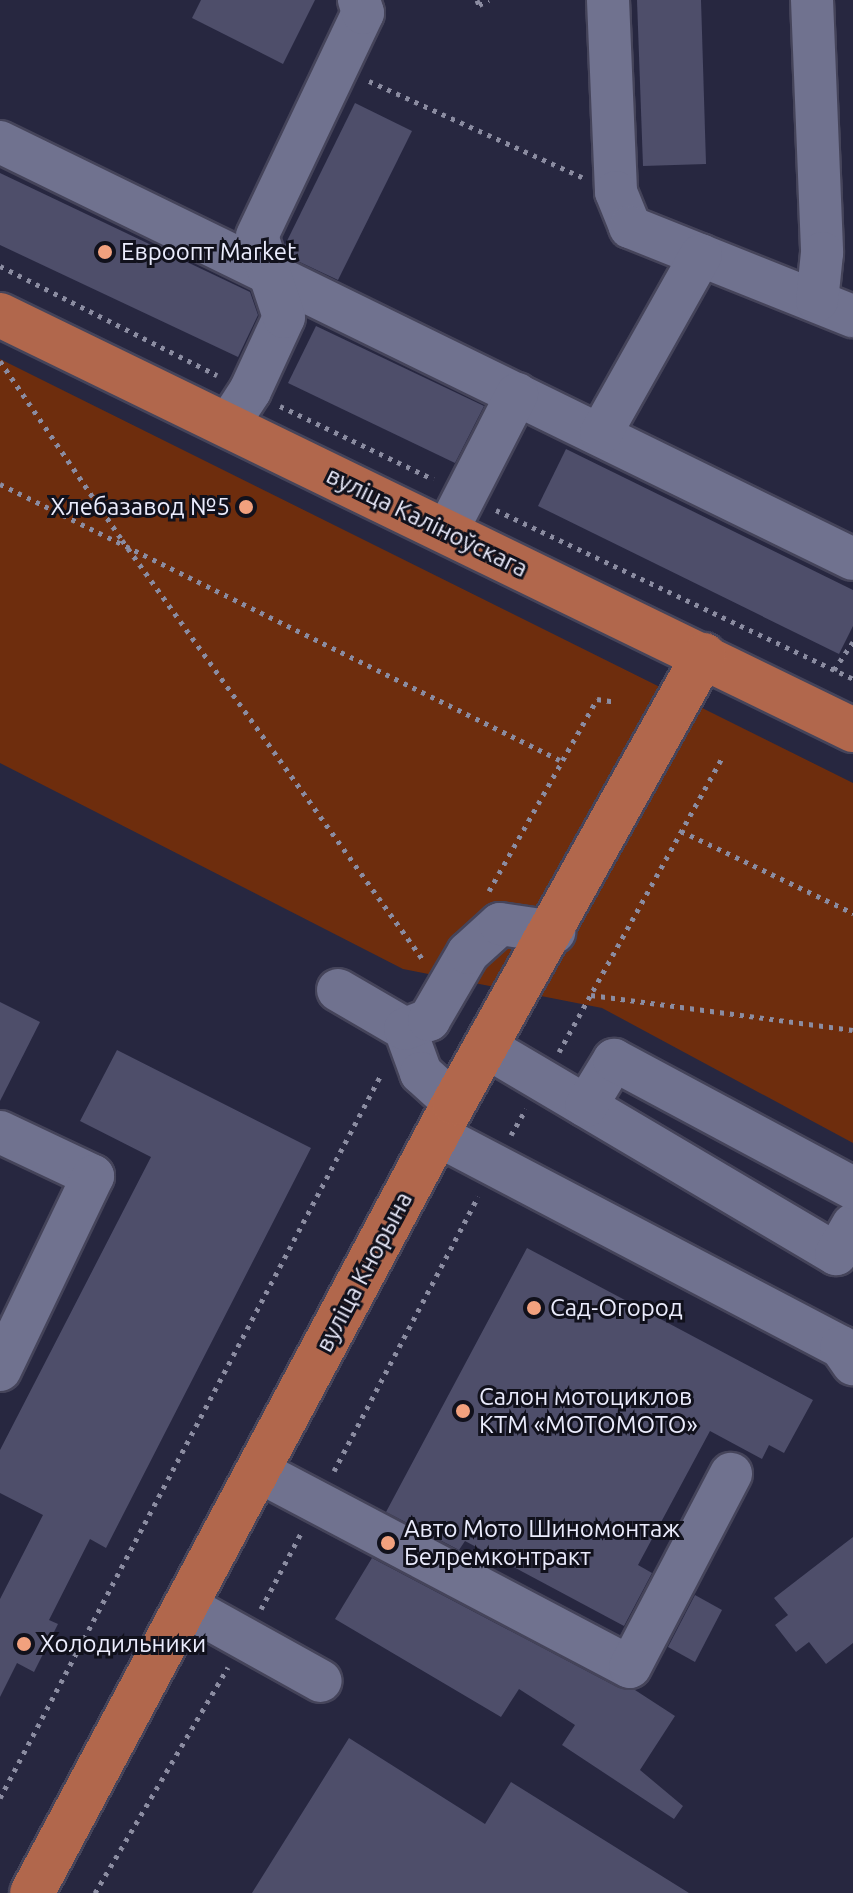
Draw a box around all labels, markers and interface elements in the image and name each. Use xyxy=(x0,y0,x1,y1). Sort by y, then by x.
place label: Евроопт Market xyxy=(121,238,296,266)
marker: Евроопт Market xyxy=(96,243,114,261)
street label: вуліца Каліноўскага xyxy=(322,461,532,583)
place label: Хлебазавод №5 xyxy=(50,493,230,521)
marker: Хлебазавод №5 xyxy=(237,498,255,516)
street label: вуліца Кнорына xyxy=(310,1187,418,1357)
place label: Сад-Огород xyxy=(550,1294,683,1322)
marker: Сад-Огород xyxy=(525,1299,543,1317)
place label: Салон мотоциклов КТМ «МОТОМОТО» xyxy=(479,1383,698,1439)
marker: Салон мотоциклов КТМ «МОТОМОТО» xyxy=(454,1402,472,1420)
place label: Авто Мото Шиномонтаж Белремконтракт xyxy=(404,1515,680,1571)
marker: Авто Мото Шиномонтаж Белремконтракт xyxy=(379,1534,397,1552)
place label: Холодильники xyxy=(40,1630,206,1658)
marker: Холодильники xyxy=(15,1635,33,1653)

